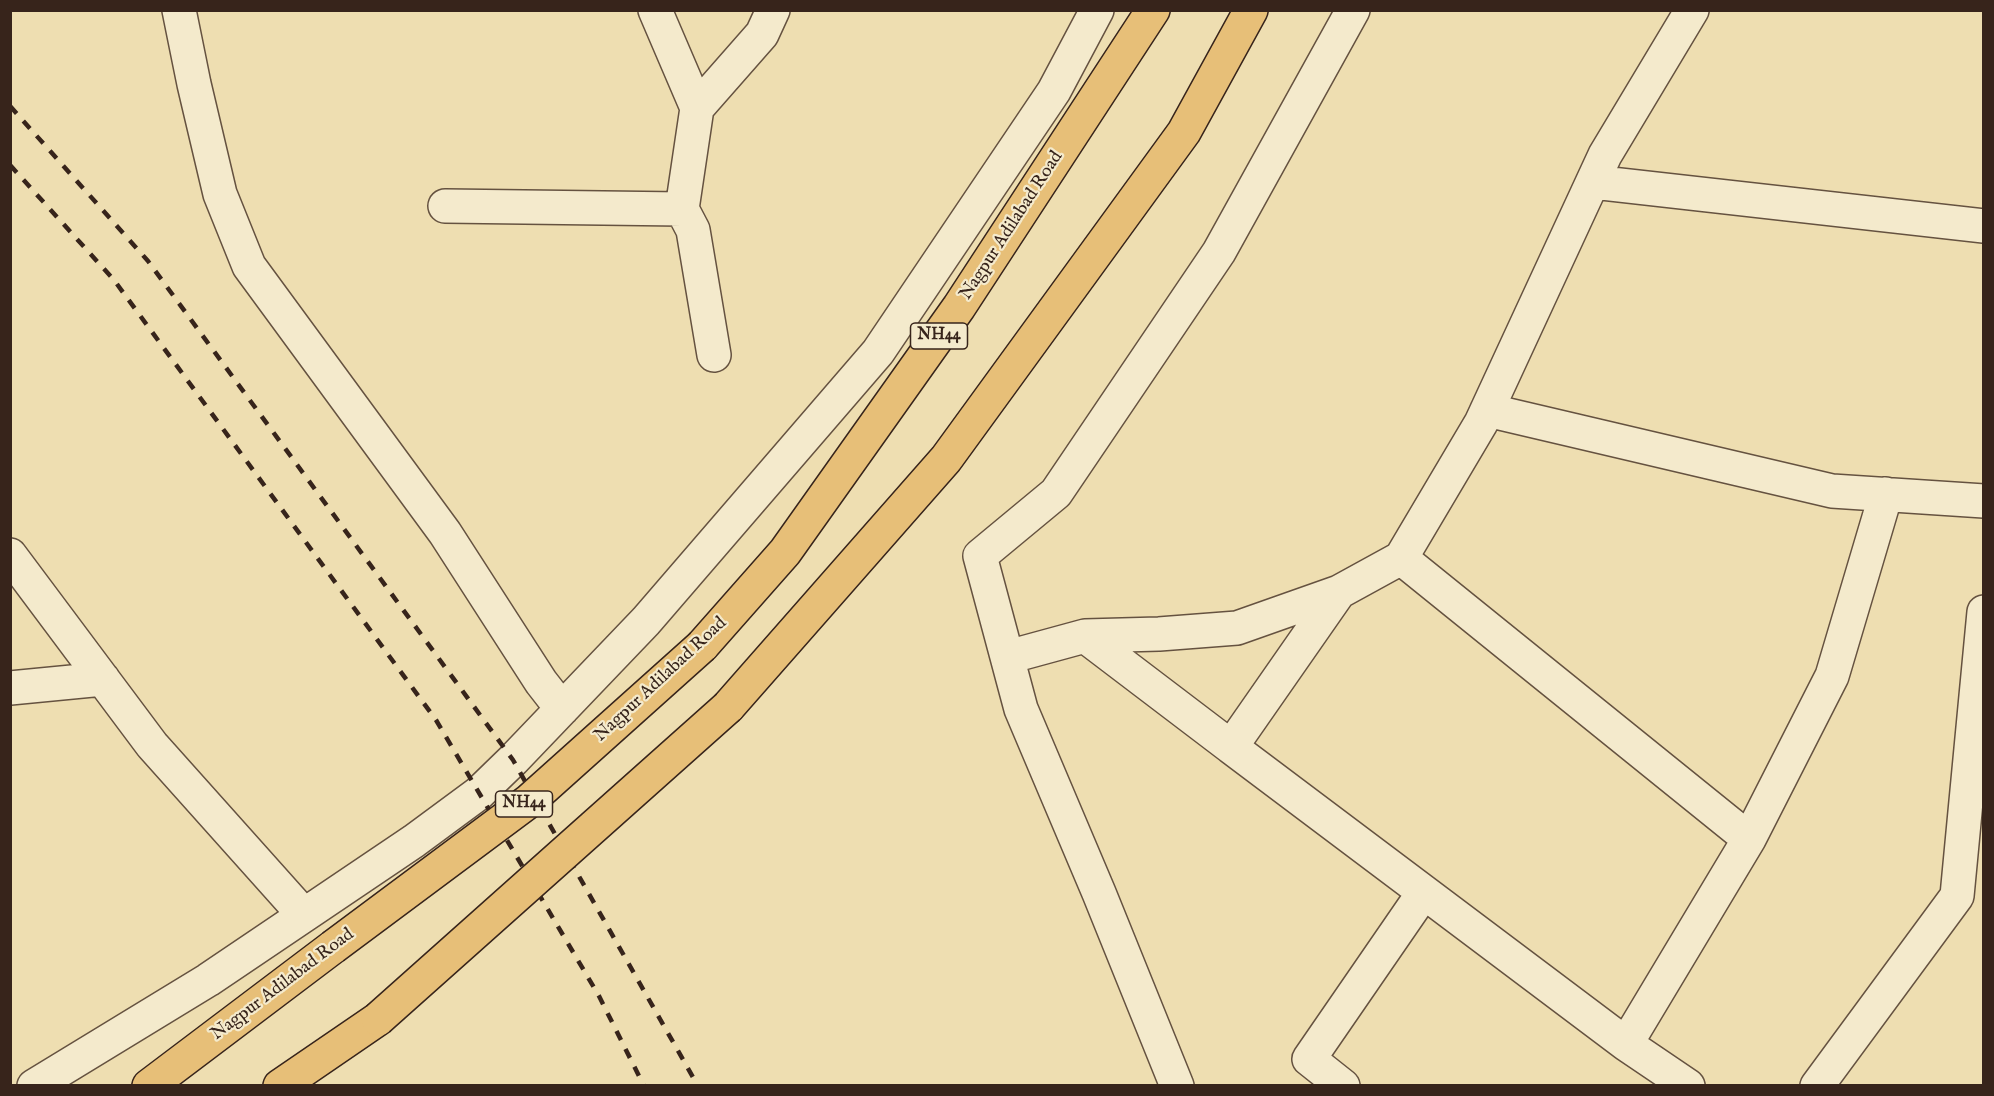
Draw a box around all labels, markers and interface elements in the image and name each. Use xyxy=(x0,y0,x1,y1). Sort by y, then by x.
street label: Nagpur Adilabad Road xyxy=(956,148,1068,304)
road number: NH44 xyxy=(910,323,968,349)
street label: Nagpur Adilabad Road xyxy=(590,613,732,747)
road number: NH44 xyxy=(496,791,552,817)
street label: Nagpur Adilabad Road xyxy=(207,924,359,1046)

